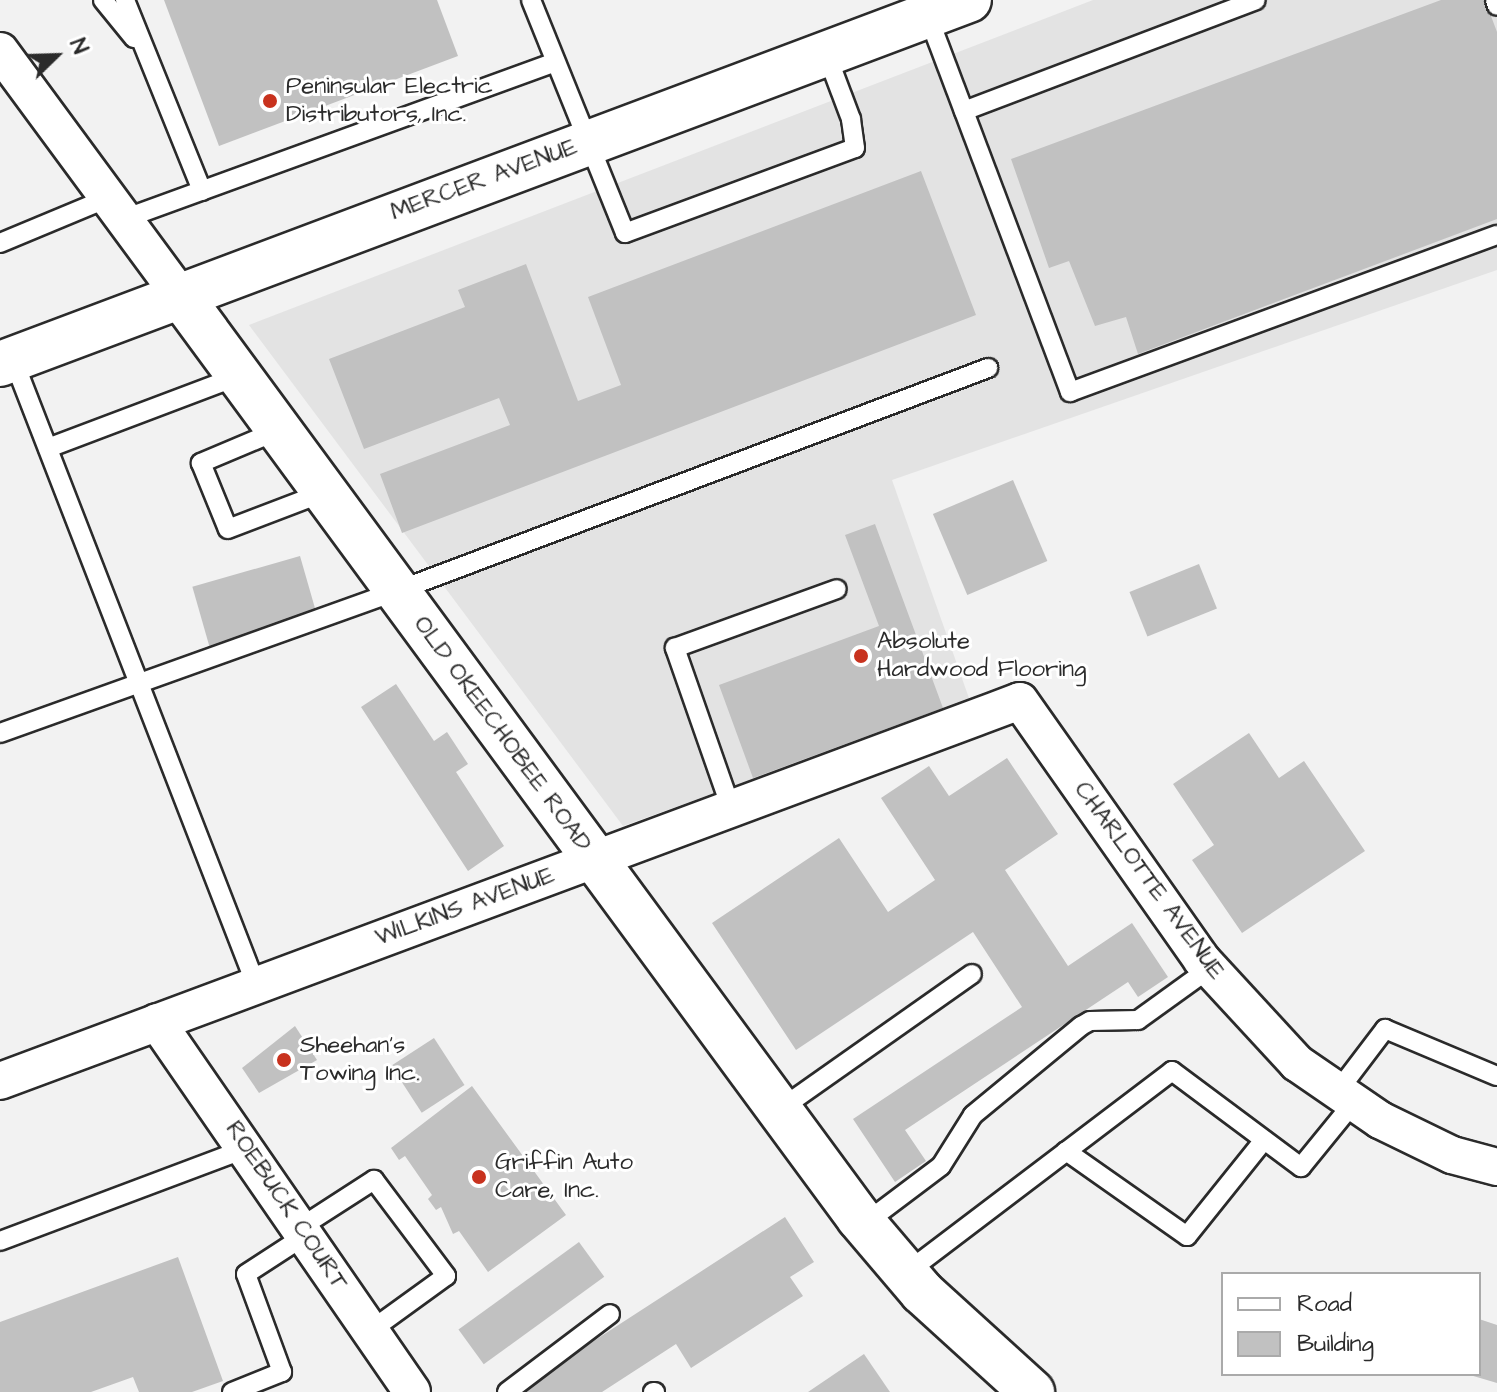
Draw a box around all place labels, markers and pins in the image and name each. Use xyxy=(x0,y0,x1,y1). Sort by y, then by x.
place label: Peninsular Electric Distributors, Inc. xyxy=(286,73,493,129)
marker: Peninsular Electric Distributors, Inc. xyxy=(261,92,279,110)
place label: Absolute Hardwood Flooring xyxy=(877,628,1086,684)
marker: Absolute Hardwood Flooring xyxy=(852,647,870,665)
place label: Sheehan's Towing Inc. xyxy=(300,1032,420,1088)
marker: Sheehan's Towing Inc. xyxy=(275,1051,293,1069)
place label: Griffin Auto Care, Inc. xyxy=(495,1149,633,1205)
marker: Griffin Auto Care, Inc. xyxy=(470,1168,488,1186)

